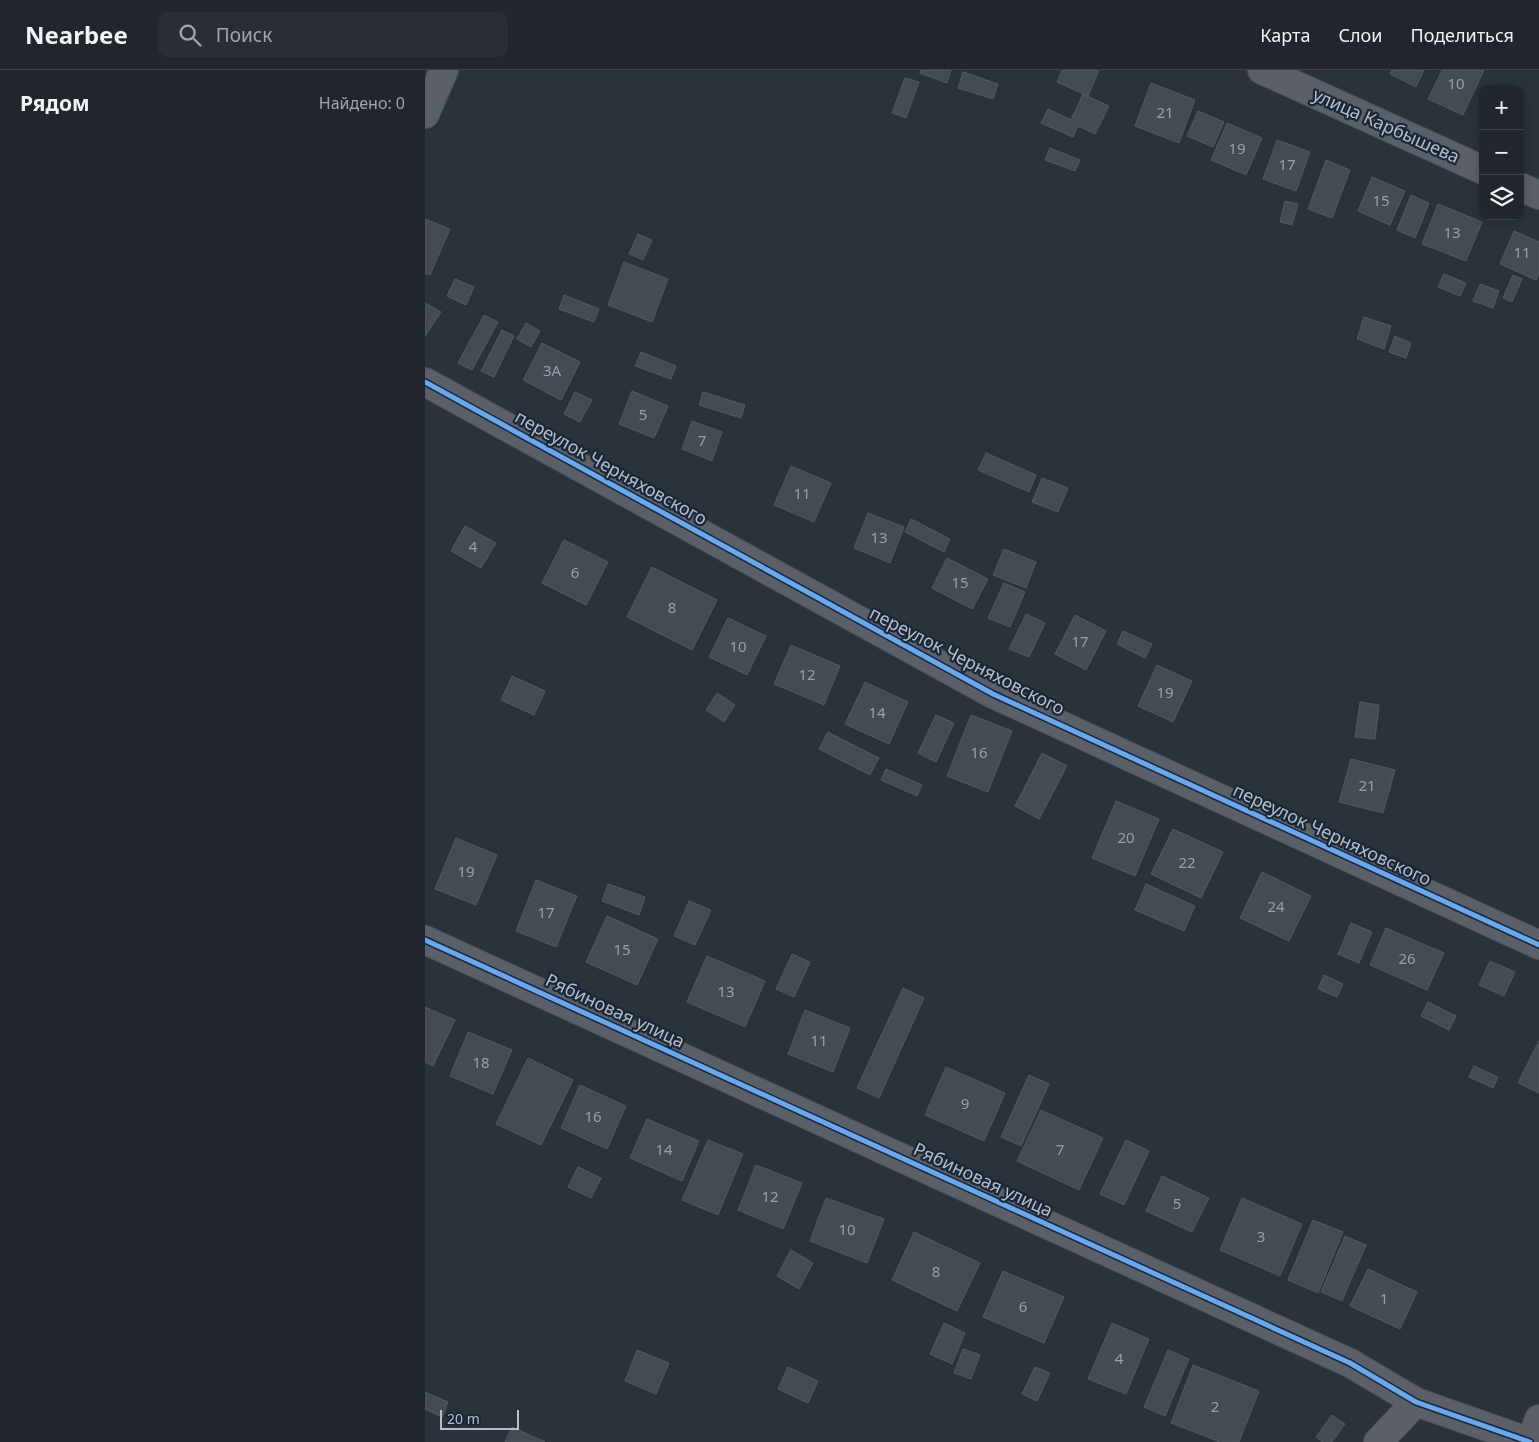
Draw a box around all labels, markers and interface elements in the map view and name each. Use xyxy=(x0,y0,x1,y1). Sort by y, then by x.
search box xyxy=(158,12,508,57)
text: Nearbee xyxy=(25,18,128,51)
icon: search xyxy=(176,21,204,49)
text: Поиск xyxy=(216,22,272,48)
text: Карта xyxy=(1260,23,1310,47)
text: Слои xyxy=(1338,23,1382,47)
text: Поделиться xyxy=(1410,23,1514,47)
house number: 10 xyxy=(1447,73,1465,93)
street label: улица Карбышева xyxy=(1309,82,1464,168)
map controls xyxy=(1479,85,1524,220)
button: + xyxy=(1479,85,1524,130)
text: Рядом xyxy=(20,89,90,117)
text: Найдено: 0 xyxy=(319,92,405,114)
house number: 21 xyxy=(1156,102,1174,122)
button: − xyxy=(1479,130,1524,175)
house number: 19 xyxy=(1228,138,1246,158)
house number: 17 xyxy=(1278,154,1296,174)
button: layers xyxy=(1479,175,1524,220)
house number: 15 xyxy=(1372,190,1390,210)
house number: 13 xyxy=(1443,222,1461,242)
house number: 11 xyxy=(1513,242,1531,262)
house number: 3А xyxy=(543,360,562,380)
street label: переулок Черняховского xyxy=(511,404,712,530)
house number: 5 xyxy=(639,404,647,424)
house number: 7 xyxy=(698,430,706,450)
house number: 11 xyxy=(793,483,811,503)
house number: 13 xyxy=(870,527,888,547)
house number: 4 xyxy=(469,536,478,556)
house number: 6 xyxy=(571,562,579,582)
house number: 15 xyxy=(951,572,969,592)
house number: 8 xyxy=(668,597,676,617)
street label: переулок Черняховского xyxy=(866,600,1069,720)
house number: 17 xyxy=(1071,631,1089,651)
house number: 10 xyxy=(729,636,747,656)
house number: 12 xyxy=(798,664,816,684)
house number: 19 xyxy=(1156,682,1174,702)
house number: 14 xyxy=(868,702,886,722)
house number: 16 xyxy=(970,742,988,762)
house number: 21 xyxy=(1358,775,1376,795)
street label: переулок Черняховского xyxy=(1229,778,1435,891)
house number: 20 xyxy=(1117,827,1135,847)
house number: 22 xyxy=(1178,852,1196,872)
house number: 19 xyxy=(457,861,475,881)
house number: 24 xyxy=(1267,896,1285,916)
house number: 17 xyxy=(537,902,555,922)
house number: 15 xyxy=(613,939,631,959)
house number: 26 xyxy=(1398,948,1416,968)
street label: Рябиновая улица xyxy=(542,967,689,1053)
house number: 13 xyxy=(717,981,735,1001)
house number: 11 xyxy=(810,1030,828,1050)
house number: 18 xyxy=(472,1052,490,1072)
house number: 9 xyxy=(961,1093,969,1113)
house number: 16 xyxy=(584,1106,602,1126)
street label: Рябиновая улица xyxy=(910,1136,1057,1222)
house number: 14 xyxy=(655,1139,673,1159)
house number: 7 xyxy=(1056,1139,1064,1159)
house number: 12 xyxy=(761,1186,779,1206)
house number: 5 xyxy=(1173,1193,1181,1213)
house number: 10 xyxy=(838,1219,856,1239)
house number: 3 xyxy=(1257,1226,1265,1246)
house number: 8 xyxy=(932,1261,940,1281)
house number: 1 xyxy=(1380,1288,1388,1308)
house number: 6 xyxy=(1019,1296,1027,1316)
house number: 4 xyxy=(1115,1348,1124,1368)
house number: 2 xyxy=(1211,1396,1219,1416)
scale bar xyxy=(440,1407,519,1430)
text: 20 m xyxy=(447,1409,480,1428)

